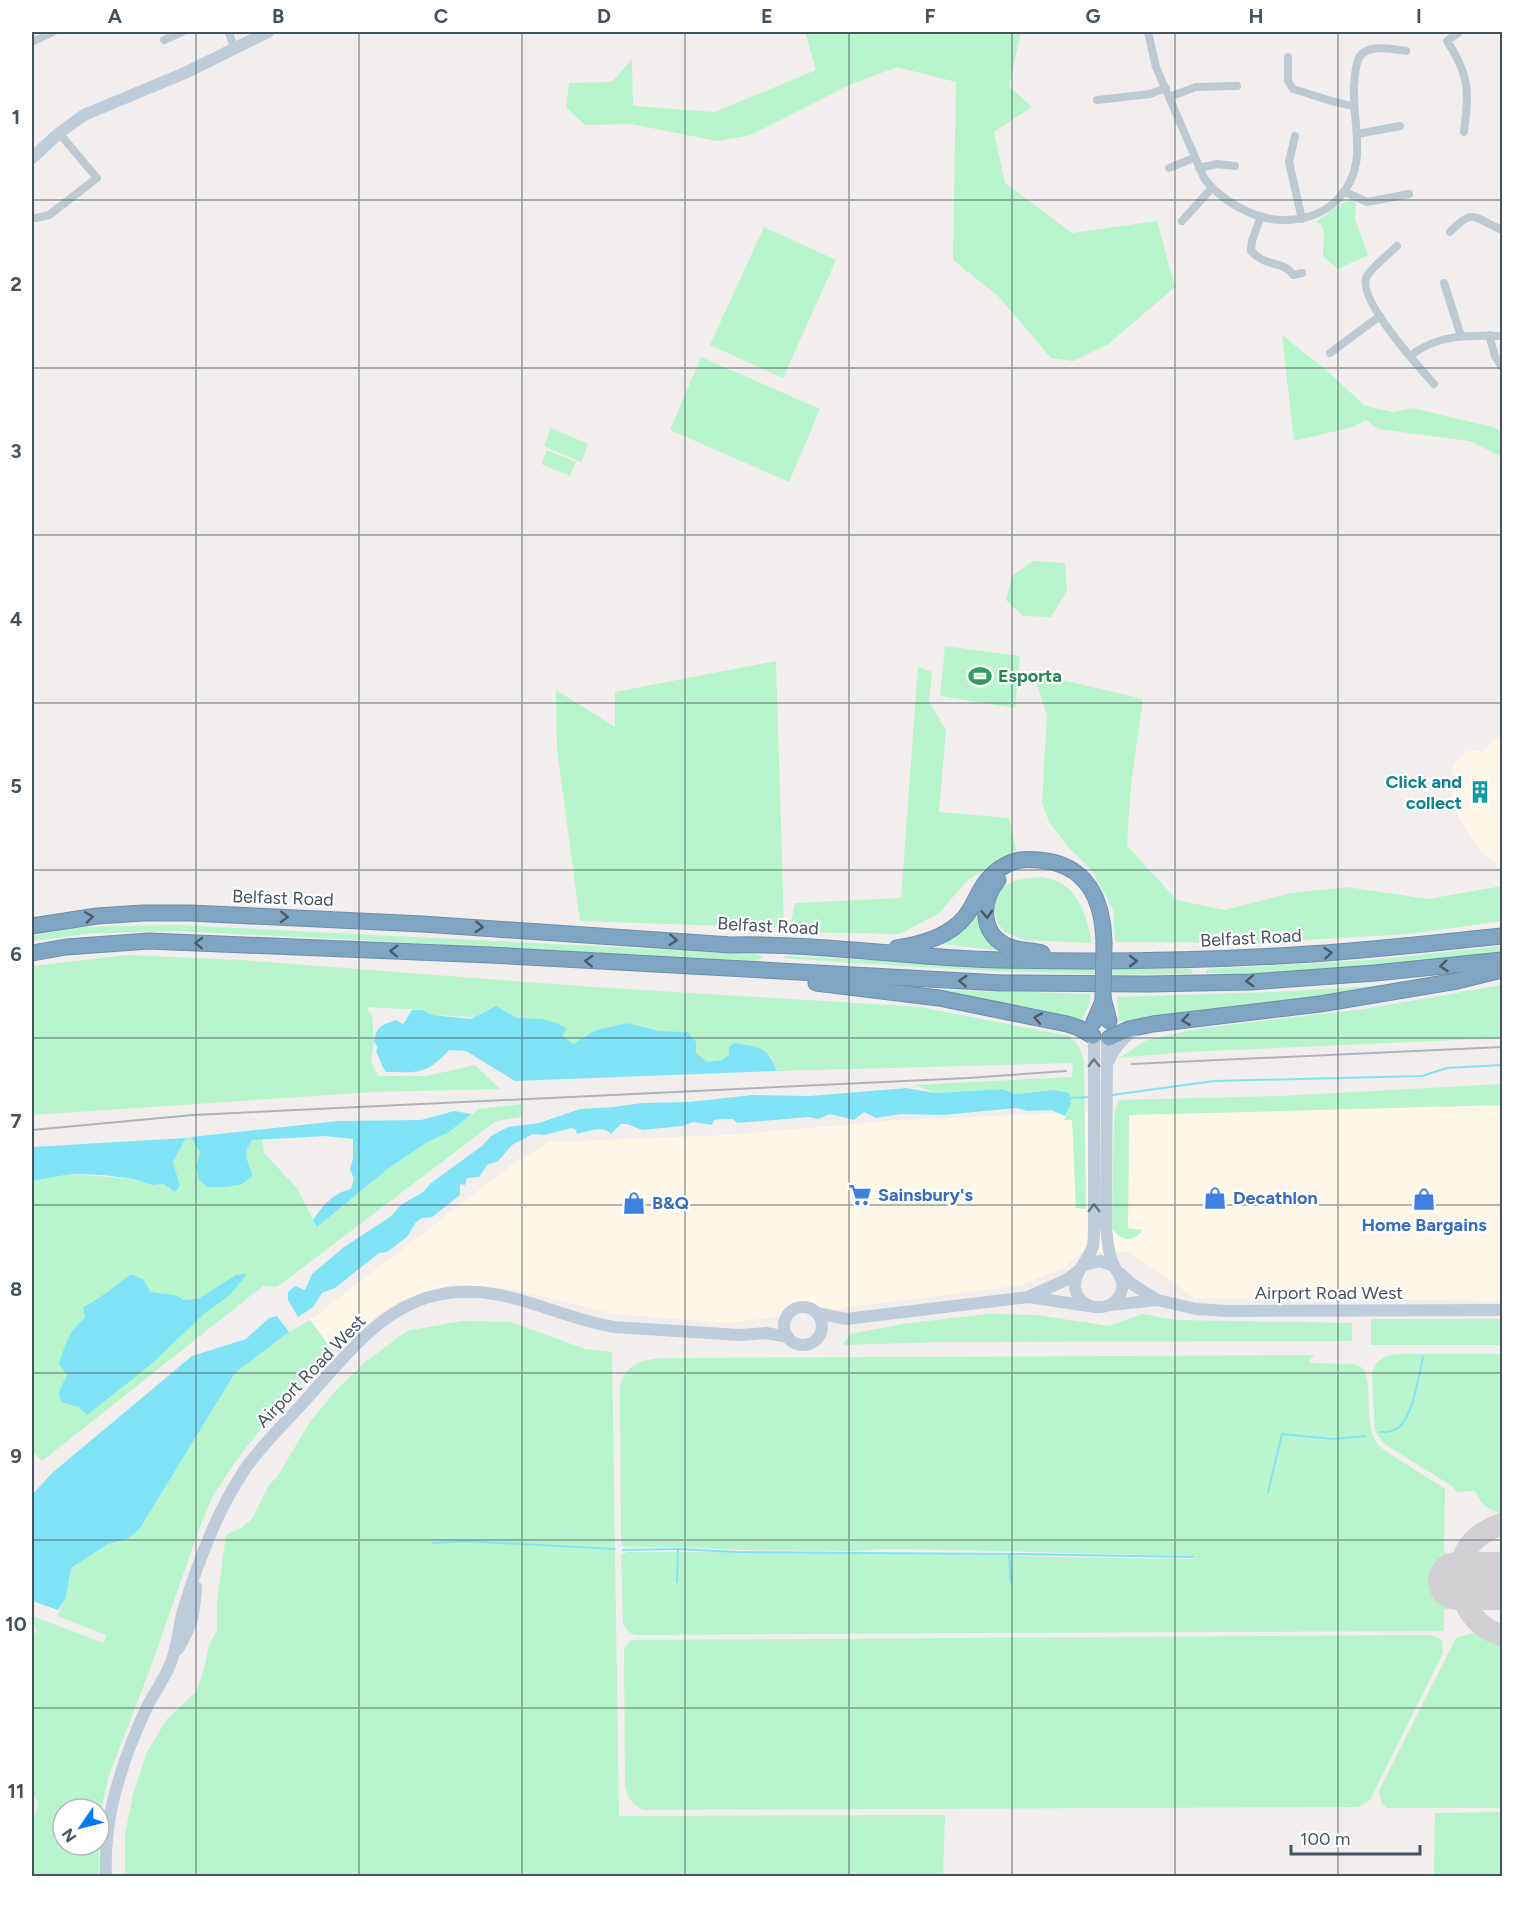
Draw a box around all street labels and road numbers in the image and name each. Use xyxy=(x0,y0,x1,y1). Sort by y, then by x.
street label: Belfast Road xyxy=(232,885,334,911)
street label: Belfast Road xyxy=(717,912,819,940)
street label: Belfast Road xyxy=(1200,924,1302,952)
street label: Airport Road West xyxy=(1255,1282,1403,1304)
street label: Airport Road West xyxy=(252,1310,371,1432)

